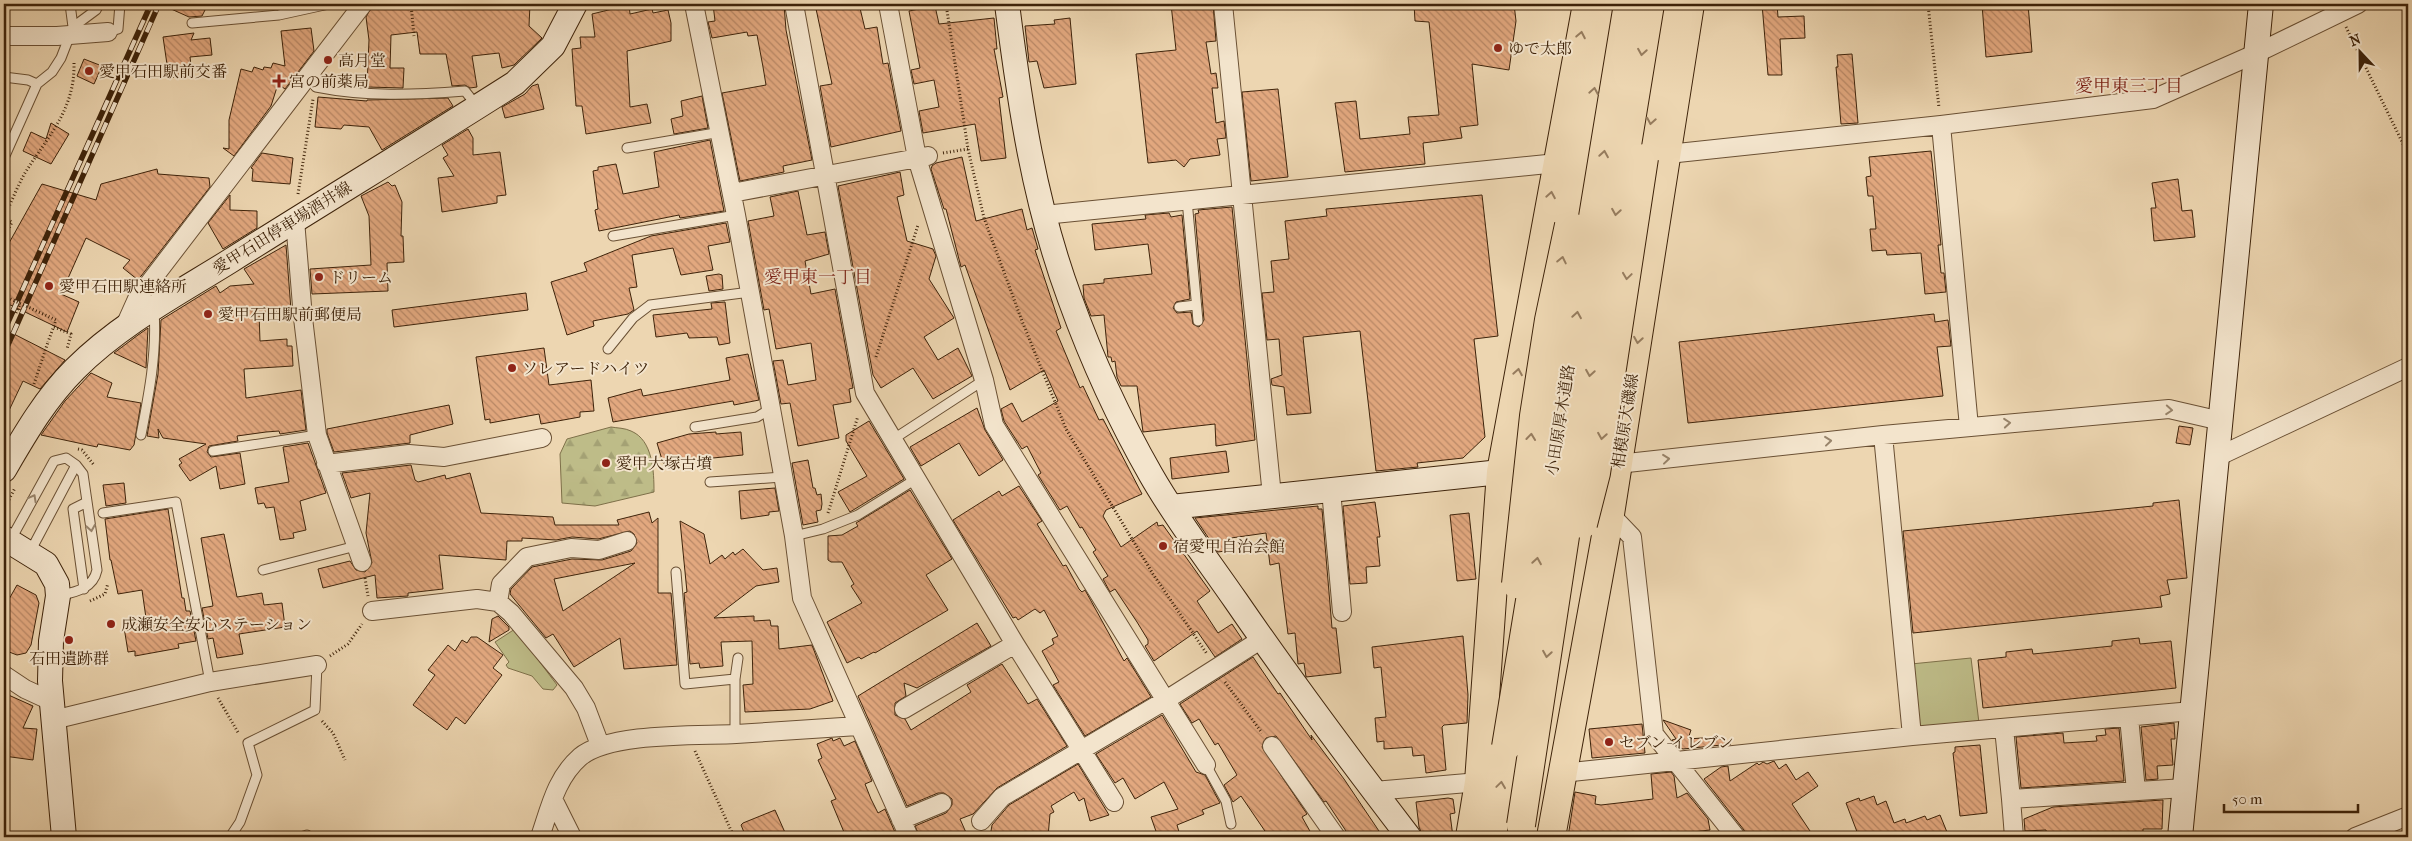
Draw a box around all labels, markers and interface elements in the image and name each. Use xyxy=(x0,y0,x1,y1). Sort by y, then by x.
north arrow xyxy=(2334,28,2384,78)
text: N xyxy=(2347,30,2364,50)
one-way arrow xyxy=(1576,31,1586,40)
place label: ゆで太郎 xyxy=(1508,39,1572,58)
marker: ゆで太郎 xyxy=(1492,42,1504,54)
one-way arrow xyxy=(1638,48,1648,56)
place label: 高月堂 xyxy=(338,51,386,70)
marker: 高月堂 xyxy=(322,54,334,66)
place label: 愛甲石田駅前交番 xyxy=(99,62,227,81)
marker: 愛甲石田駅前交番 xyxy=(83,65,95,77)
place label: 宮の前薬局 xyxy=(289,72,369,91)
marker: 宮の前薬局 xyxy=(273,75,285,87)
district label: 愛甲東三丁目 xyxy=(2075,76,2183,97)
one-way arrow xyxy=(1588,86,1598,95)
one-way arrow xyxy=(1646,116,1656,125)
one-way arrow xyxy=(1598,150,1608,159)
street label: 愛甲石田停車場酒井線 xyxy=(209,178,355,278)
one-way arrow xyxy=(1545,190,1555,199)
one-way arrow xyxy=(1612,208,1622,217)
one-way arrow xyxy=(1556,256,1567,265)
district label: 愛甲東一丁目 xyxy=(764,267,872,288)
place label: ドリーム xyxy=(329,268,393,287)
marker: ドリーム xyxy=(313,271,325,283)
one-way arrow xyxy=(1623,272,1633,280)
place label: 愛甲石田駅連絡所 xyxy=(59,277,187,296)
marker: 愛甲石田駅連絡所 xyxy=(43,280,55,292)
place label: 愛甲石田駅前郵便局 xyxy=(218,305,362,324)
marker: 愛甲石田駅前郵便局 xyxy=(202,308,214,320)
one-way arrow xyxy=(1572,310,1582,319)
one-way arrow xyxy=(1633,336,1643,344)
place label: ソレアードハイツ xyxy=(522,359,649,378)
marker: ソレアードハイツ xyxy=(506,362,518,374)
street label: 小田原厚木道路 xyxy=(1542,363,1578,477)
one-way arrow xyxy=(1513,367,1523,376)
one-way arrow xyxy=(1585,369,1596,377)
street label: 相模原大磯線 xyxy=(1608,372,1642,470)
one-way arrow xyxy=(2165,404,2173,415)
one-way arrow xyxy=(2003,418,2011,429)
one-way arrow xyxy=(1526,433,1537,441)
one-way arrow xyxy=(1597,433,1608,441)
one-way arrow xyxy=(1824,436,1832,447)
place label: 愛甲大塚古墳 xyxy=(616,454,712,473)
one-way arrow xyxy=(1663,454,1671,465)
marker: 愛甲大塚古墳 xyxy=(600,457,612,469)
one-way arrow xyxy=(27,495,37,504)
one-way arrow xyxy=(86,524,96,532)
place label: 宿愛甲自治会館 xyxy=(1173,537,1285,556)
marker: 宿愛甲自治会館 xyxy=(1157,540,1169,552)
one-way arrow xyxy=(1531,557,1541,566)
place label: 成瀬安全安心ステーション xyxy=(121,615,312,634)
marker: 成瀬安全安心ステーション xyxy=(105,618,117,630)
marker: 石田遺跡群 xyxy=(63,634,75,646)
place label: 石田遺跡群 xyxy=(29,649,109,668)
one-way arrow xyxy=(1543,650,1553,659)
place label: セブン-イレブン xyxy=(1619,733,1734,752)
marker: セブン-イレブン xyxy=(1603,736,1615,748)
one-way arrow xyxy=(1495,780,1505,789)
scale bar xyxy=(2224,781,2358,813)
text: 50 m xyxy=(2232,790,2263,808)

